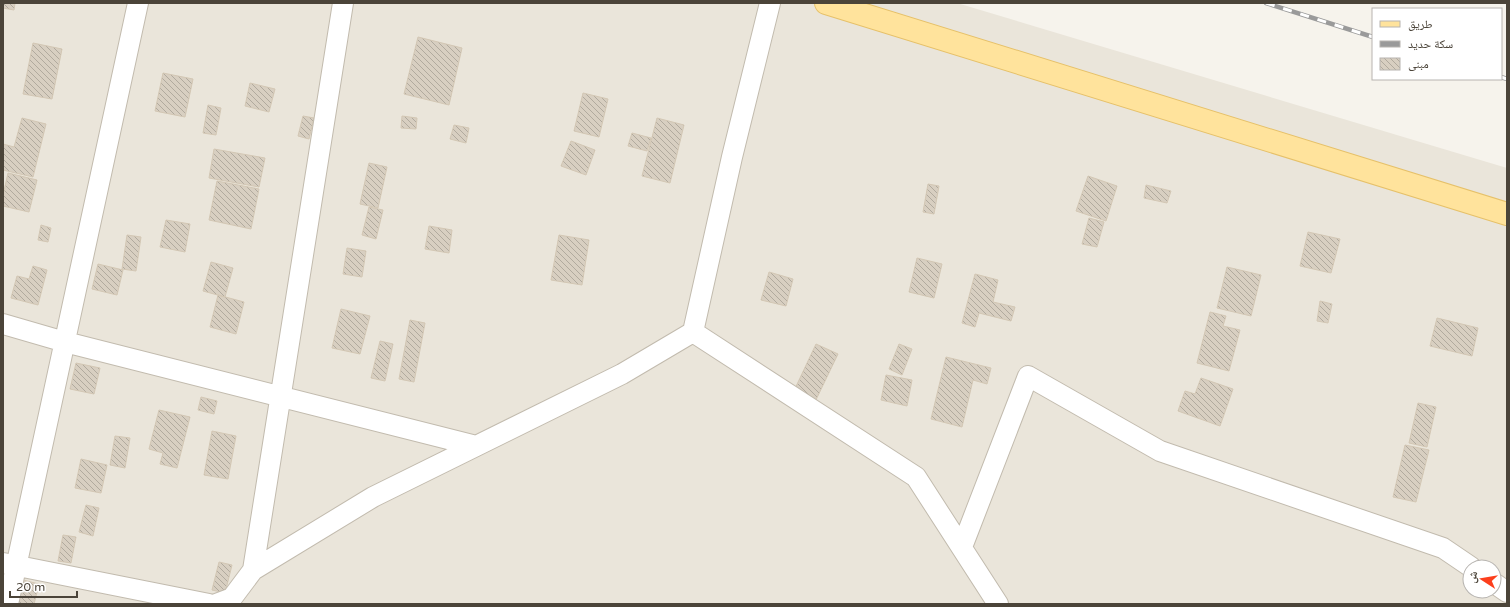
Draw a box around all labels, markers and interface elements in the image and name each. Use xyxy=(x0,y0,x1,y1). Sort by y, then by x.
legend xyxy=(1372,8,1502,80)
text: طريق xyxy=(1408,17,1433,31)
text: سكة حديد xyxy=(1408,37,1453,51)
text: مبنى xyxy=(1408,57,1429,71)
north arrow xyxy=(1462,559,1502,599)
text: ش xyxy=(1465,570,1481,584)
scale bar xyxy=(10,573,77,599)
text: 20 m xyxy=(16,580,45,594)

